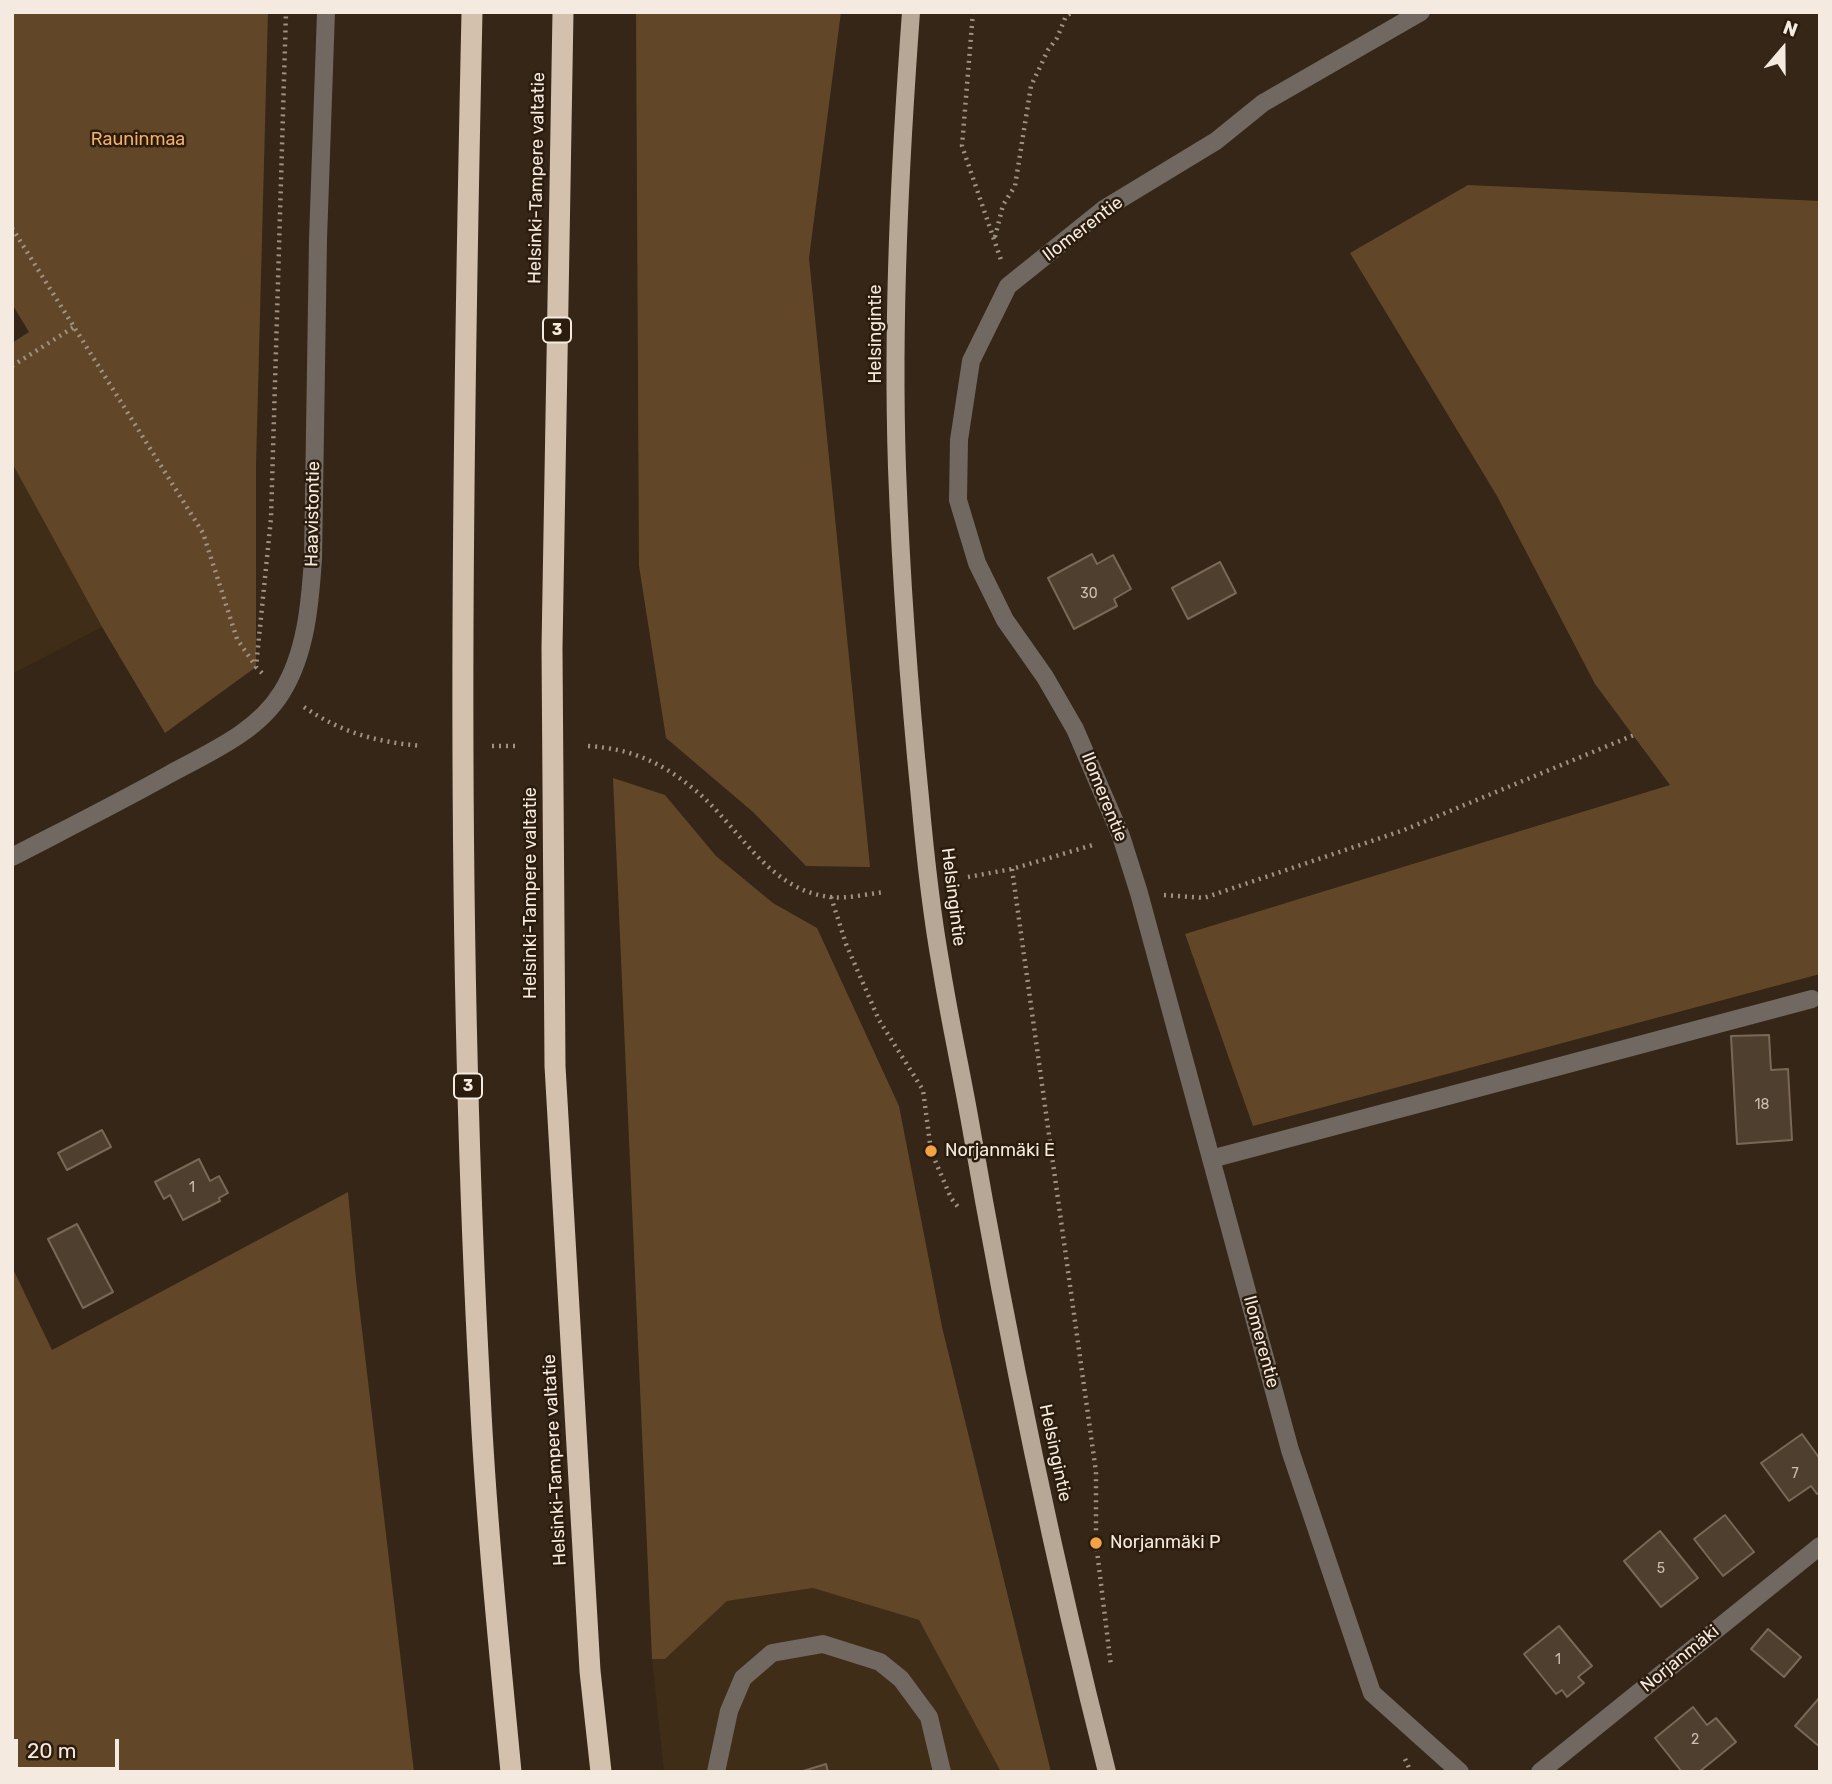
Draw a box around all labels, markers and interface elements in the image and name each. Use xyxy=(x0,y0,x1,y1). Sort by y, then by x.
north arrow xyxy=(1748,14,1818,84)
text: N xyxy=(1780,16,1801,42)
street label: Helsinki-Tampere valtatie xyxy=(524,72,550,284)
park label: Rauninmaa xyxy=(91,129,185,151)
street label: Ilomerentie xyxy=(1039,192,1127,266)
street label: Helsingintie xyxy=(865,284,887,384)
road number: 3 xyxy=(543,318,571,342)
street label: Haavistontie xyxy=(301,461,325,567)
house number: 30 xyxy=(1080,586,1098,602)
street label: Ilomerentie xyxy=(1076,749,1132,845)
street label: Helsinki-Tampere valtatie xyxy=(520,787,542,999)
street label: Helsingintie xyxy=(936,847,970,947)
road number: 3 xyxy=(454,1074,482,1098)
house number: 18 xyxy=(1755,1097,1769,1113)
place label: Norjanmäki E xyxy=(945,1140,1055,1162)
marker: Norjanmäki E xyxy=(923,1143,939,1159)
house number: 1 xyxy=(189,1180,195,1196)
street label: Ilomerentie xyxy=(1238,1293,1284,1391)
street label: Helsinki-Tampere valtatie xyxy=(539,1354,571,1566)
street label: Helsingintie xyxy=(1034,1402,1076,1504)
house number: 7 xyxy=(1791,1466,1799,1482)
place label: Norjanmäki P xyxy=(1110,1532,1221,1554)
marker: Norjanmäki P xyxy=(1088,1535,1104,1551)
house number: 5 xyxy=(1657,1561,1665,1577)
street label: Norjanmäki xyxy=(1636,1621,1724,1697)
house number: 1 xyxy=(1555,1652,1561,1668)
scale bar xyxy=(18,1724,122,1768)
house number: 2 xyxy=(1691,1732,1699,1748)
text: 20 m xyxy=(27,1738,76,1763)

